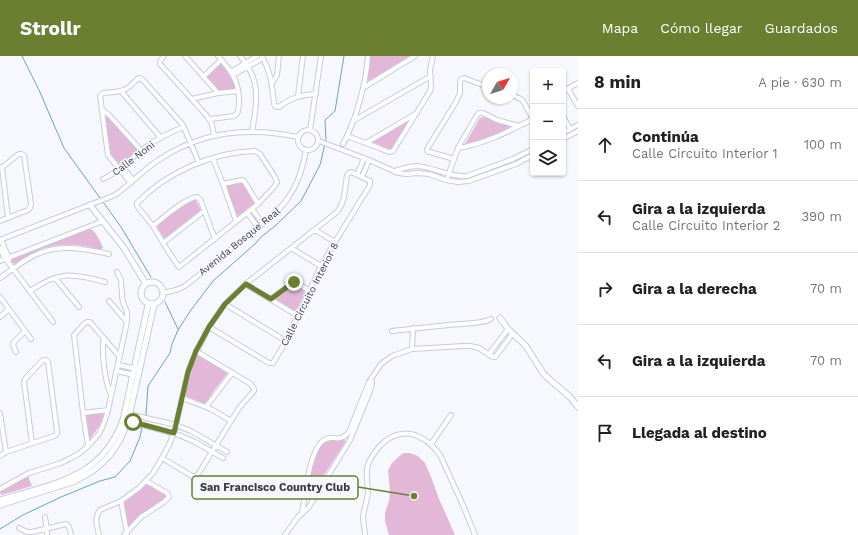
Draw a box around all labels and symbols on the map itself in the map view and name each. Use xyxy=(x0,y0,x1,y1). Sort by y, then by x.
north arrow xyxy=(482,68,518,104)
street label: Calle Noni xyxy=(110,139,157,178)
street label: Avenida Bosque Real xyxy=(196,205,282,278)
street label: Calle Circuito Interior 8 xyxy=(279,241,340,348)
route end xyxy=(285,273,303,291)
route start xyxy=(124,413,142,431)
callout: San Francisco Country Club xyxy=(192,476,358,499)
text: San Francisco Country Club xyxy=(200,481,350,494)

